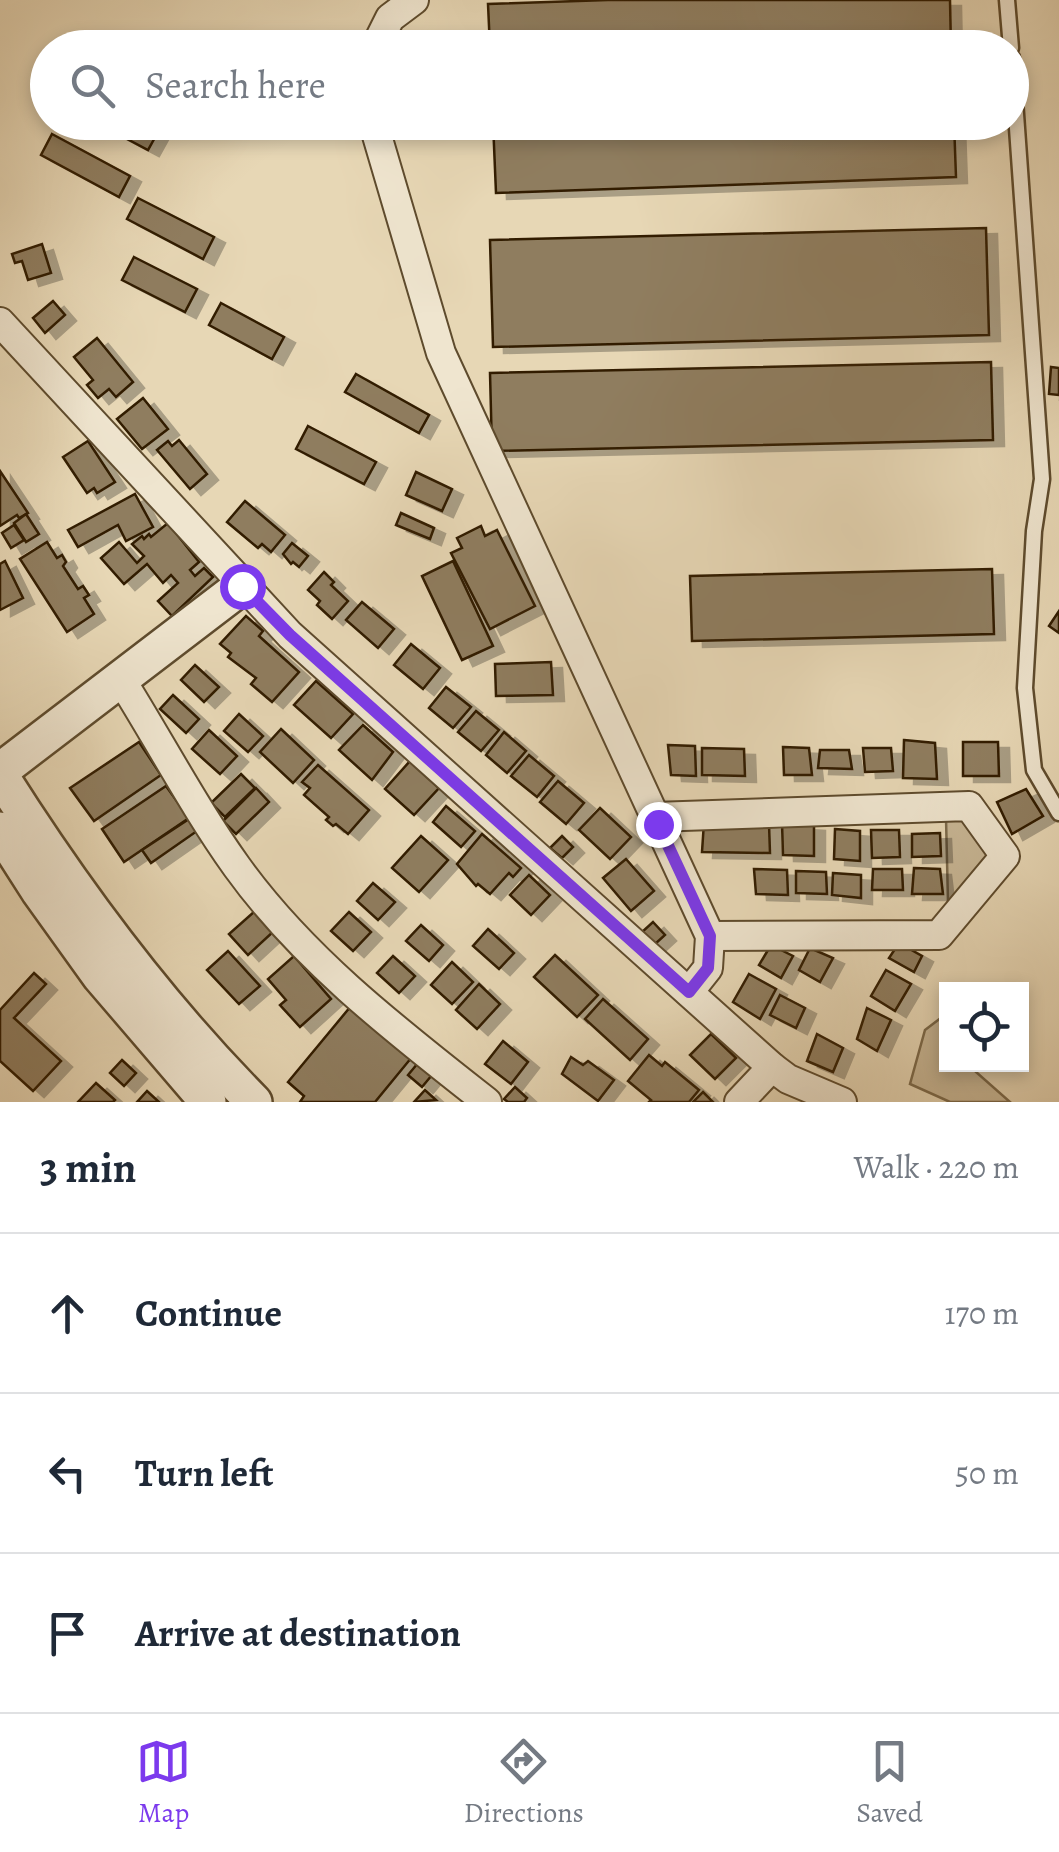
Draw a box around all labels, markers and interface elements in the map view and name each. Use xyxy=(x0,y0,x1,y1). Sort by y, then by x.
search box xyxy=(30,30,1029,140)
icon: search xyxy=(65,58,120,113)
text: Search here xyxy=(145,59,326,111)
route start xyxy=(220,564,266,610)
route end xyxy=(636,802,682,848)
map controls xyxy=(939,982,1029,1072)
button: locate xyxy=(939,982,1029,1072)
text: 3 min xyxy=(40,1139,136,1196)
text: Walk · 220 m xyxy=(854,1145,1019,1189)
icon: ahead xyxy=(40,1286,95,1341)
text: Continue xyxy=(135,1287,282,1339)
text: 170 m xyxy=(945,1291,1019,1335)
icon: left xyxy=(40,1446,95,1501)
text: Turn left xyxy=(135,1447,274,1499)
text: 50 m xyxy=(955,1451,1019,1495)
icon: arrive xyxy=(40,1606,95,1661)
text: Arrive at destination xyxy=(135,1607,461,1659)
tab: Map xyxy=(136,1734,191,1832)
tab: Directions xyxy=(464,1734,584,1832)
tab: Saved xyxy=(856,1734,923,1832)

